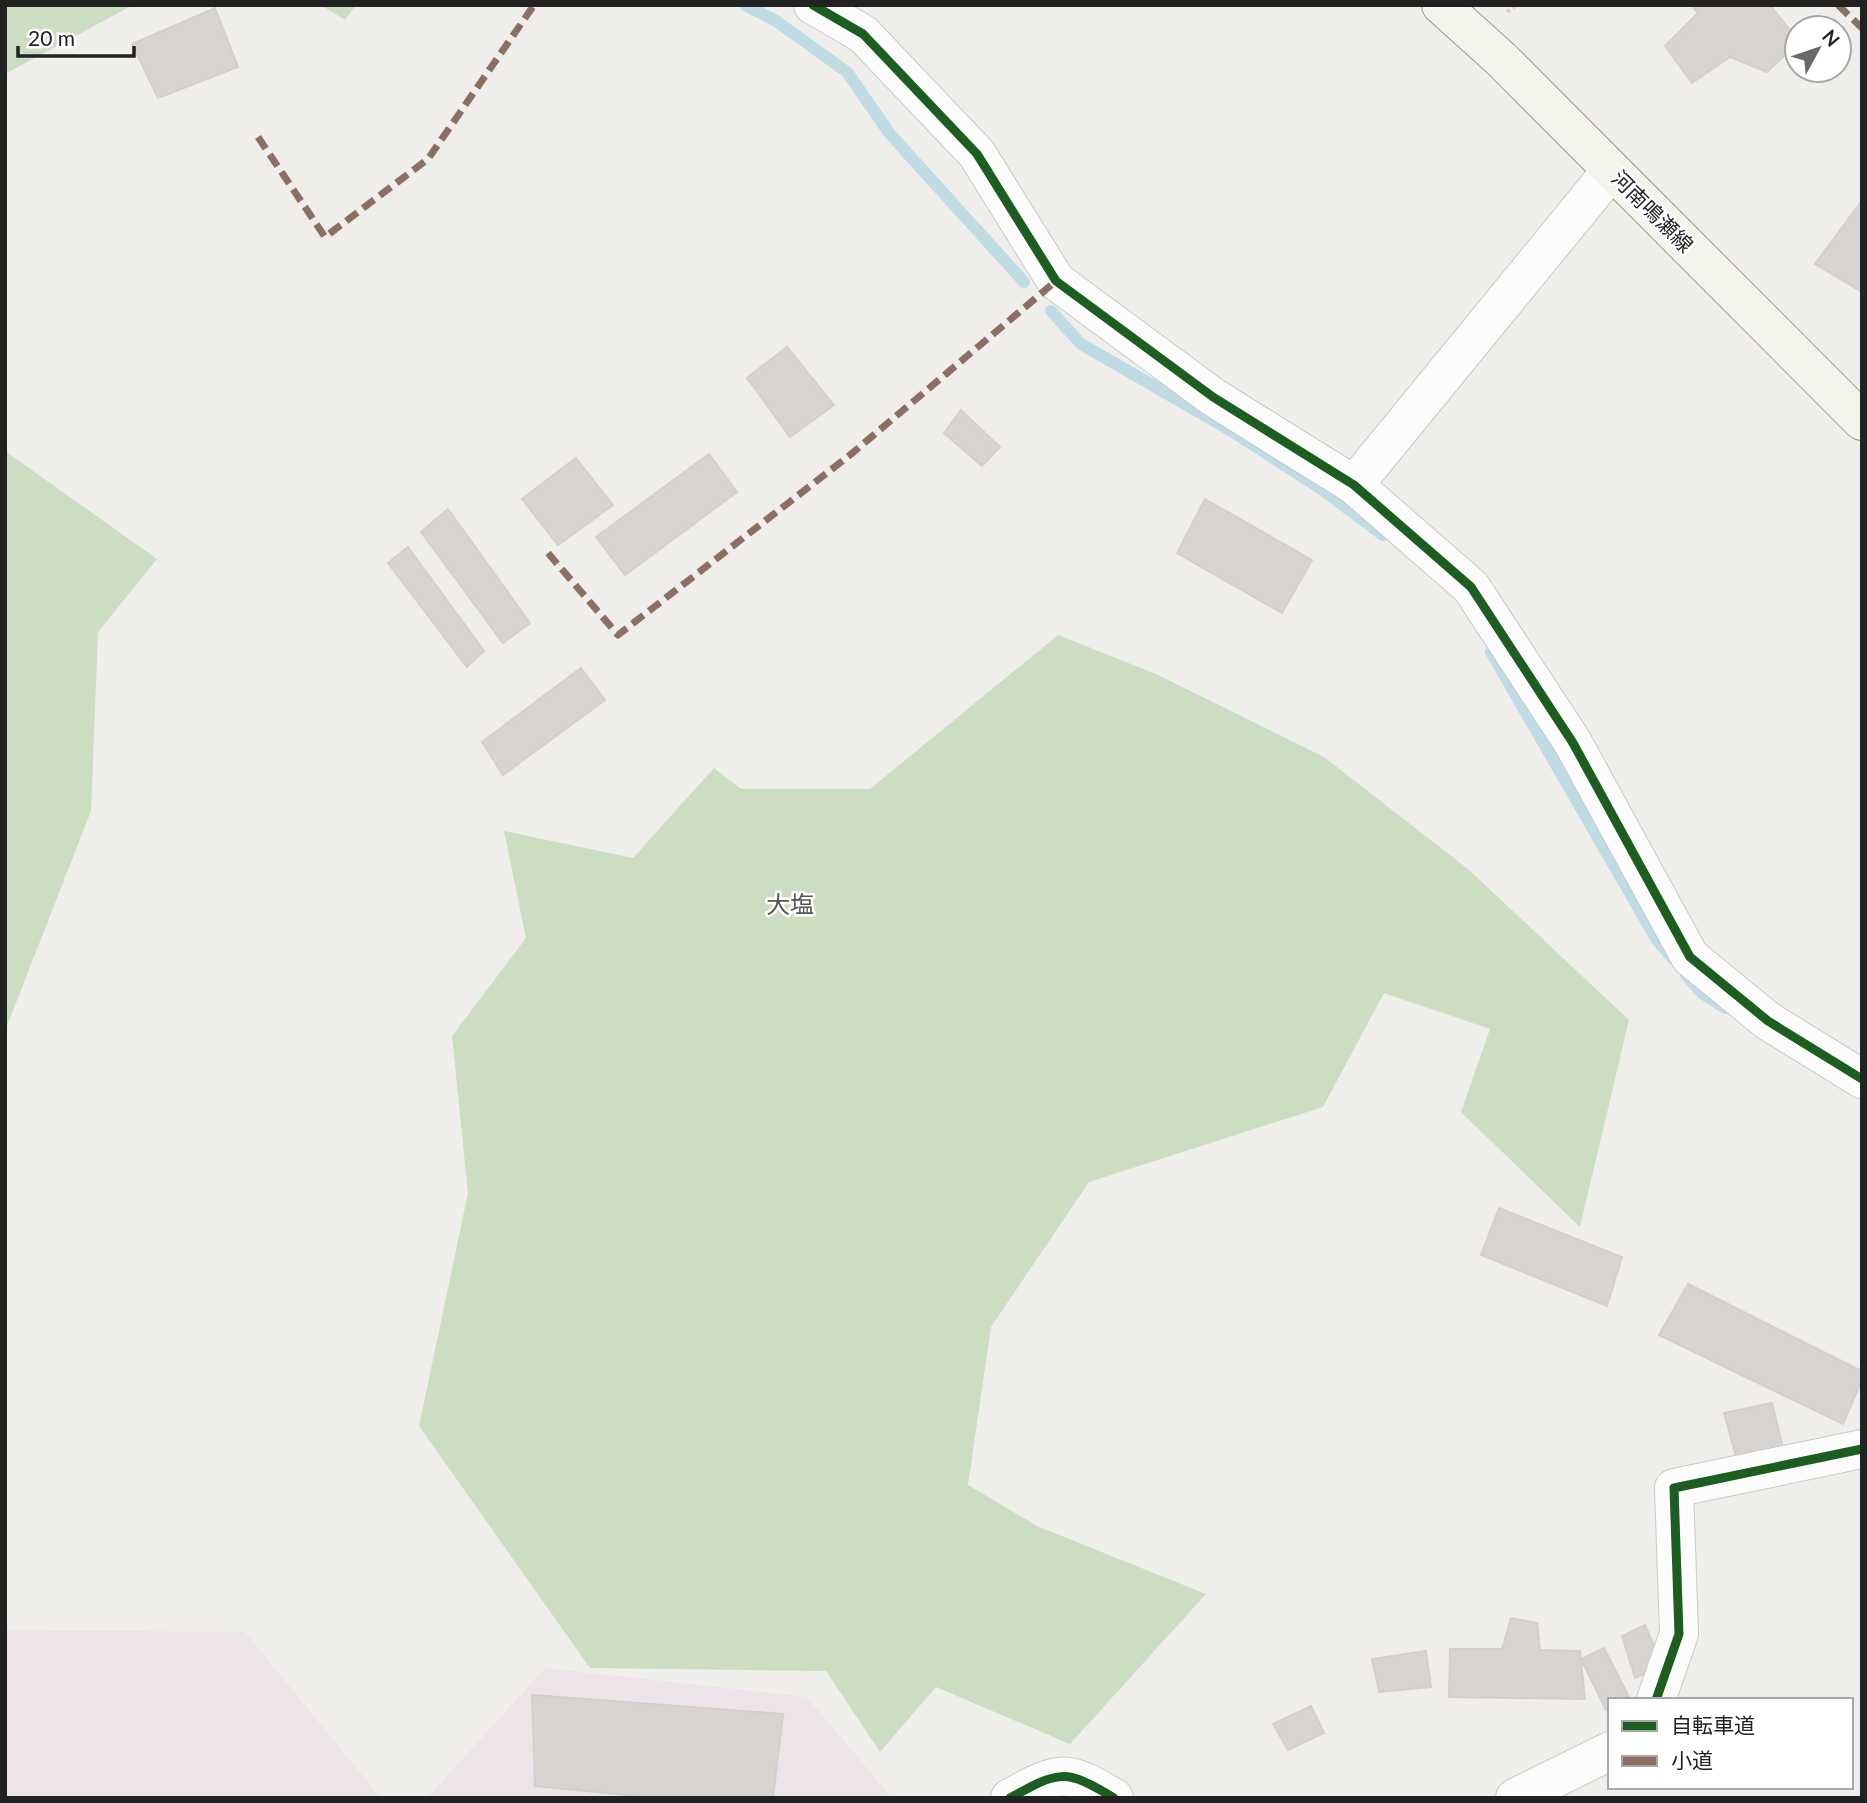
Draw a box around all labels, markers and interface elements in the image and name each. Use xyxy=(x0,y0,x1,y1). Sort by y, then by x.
scale bar xyxy=(18,14,133,58)
north arrow xyxy=(1783,14,1853,84)
text: 20 m xyxy=(28,25,75,50)
text: N xyxy=(1818,25,1845,51)
street label: 河南鳴瀬線 xyxy=(1607,165,1699,257)
district label: 大塩 xyxy=(766,889,814,918)
legend xyxy=(1608,1698,1853,1789)
text: 自転車道 xyxy=(1671,1712,1755,1737)
text: 小道 xyxy=(1671,1747,1713,1772)

